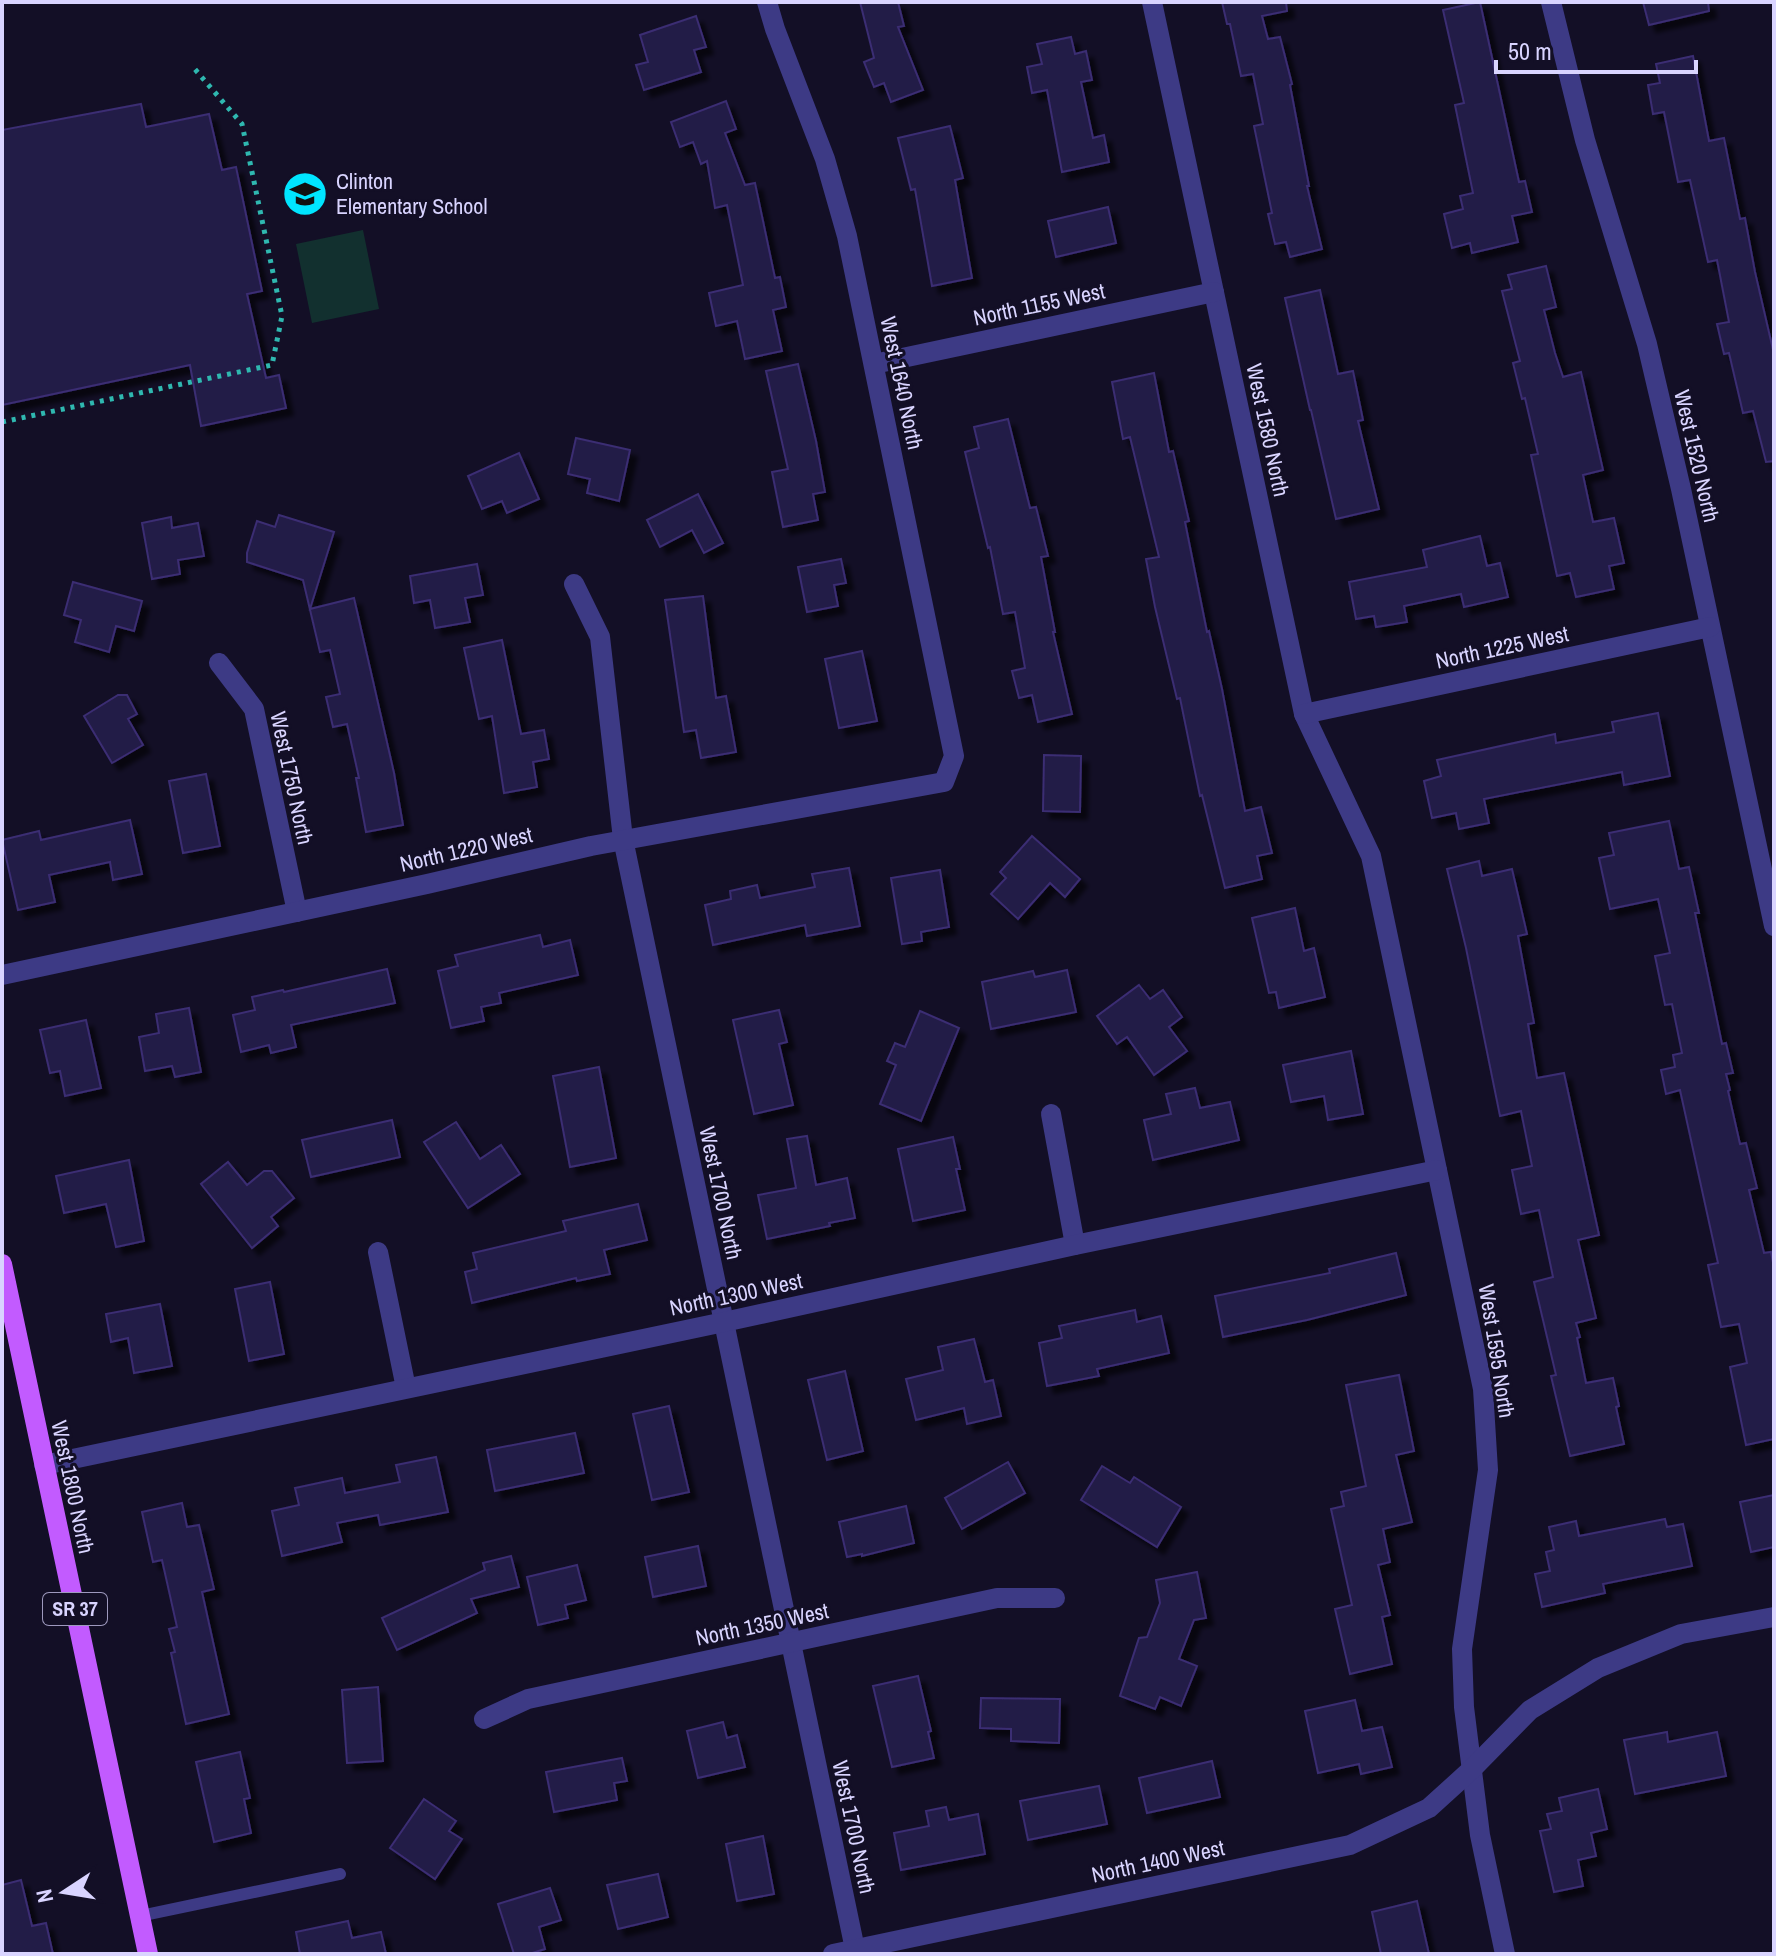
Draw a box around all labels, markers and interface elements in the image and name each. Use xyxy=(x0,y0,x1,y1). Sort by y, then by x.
scale bar xyxy=(1496,24,1696,74)
text: 50 m xyxy=(1508,35,1552,67)
place label: Clinton Elementary School xyxy=(336,166,487,221)
school or university icon: Clinton Elementary School xyxy=(281,170,329,218)
street label: North 1155 West xyxy=(970,275,1108,333)
street label: West 1640 North xyxy=(873,314,931,452)
street label: West 1580 North xyxy=(1239,361,1297,499)
street label: West 1520 North xyxy=(1667,387,1727,525)
street label: North 1225 West xyxy=(1433,618,1571,676)
street label: West 1750 North xyxy=(263,709,321,847)
street label: North 1220 West xyxy=(397,819,535,879)
street label: West 1700 North xyxy=(692,1124,750,1262)
street label: North 1300 West xyxy=(667,1265,805,1323)
street label: West 1595 North xyxy=(1472,1282,1522,1420)
street label: West 1800 North xyxy=(44,1418,102,1556)
road number: SR 37 xyxy=(43,1593,107,1625)
street label: North 1350 West xyxy=(693,1595,831,1653)
street label: West 1700 North xyxy=(825,1758,883,1896)
street label: North 1400 West xyxy=(1089,1832,1227,1890)
north arrow xyxy=(24,1852,104,1932)
text: N xyxy=(28,1887,60,1906)

